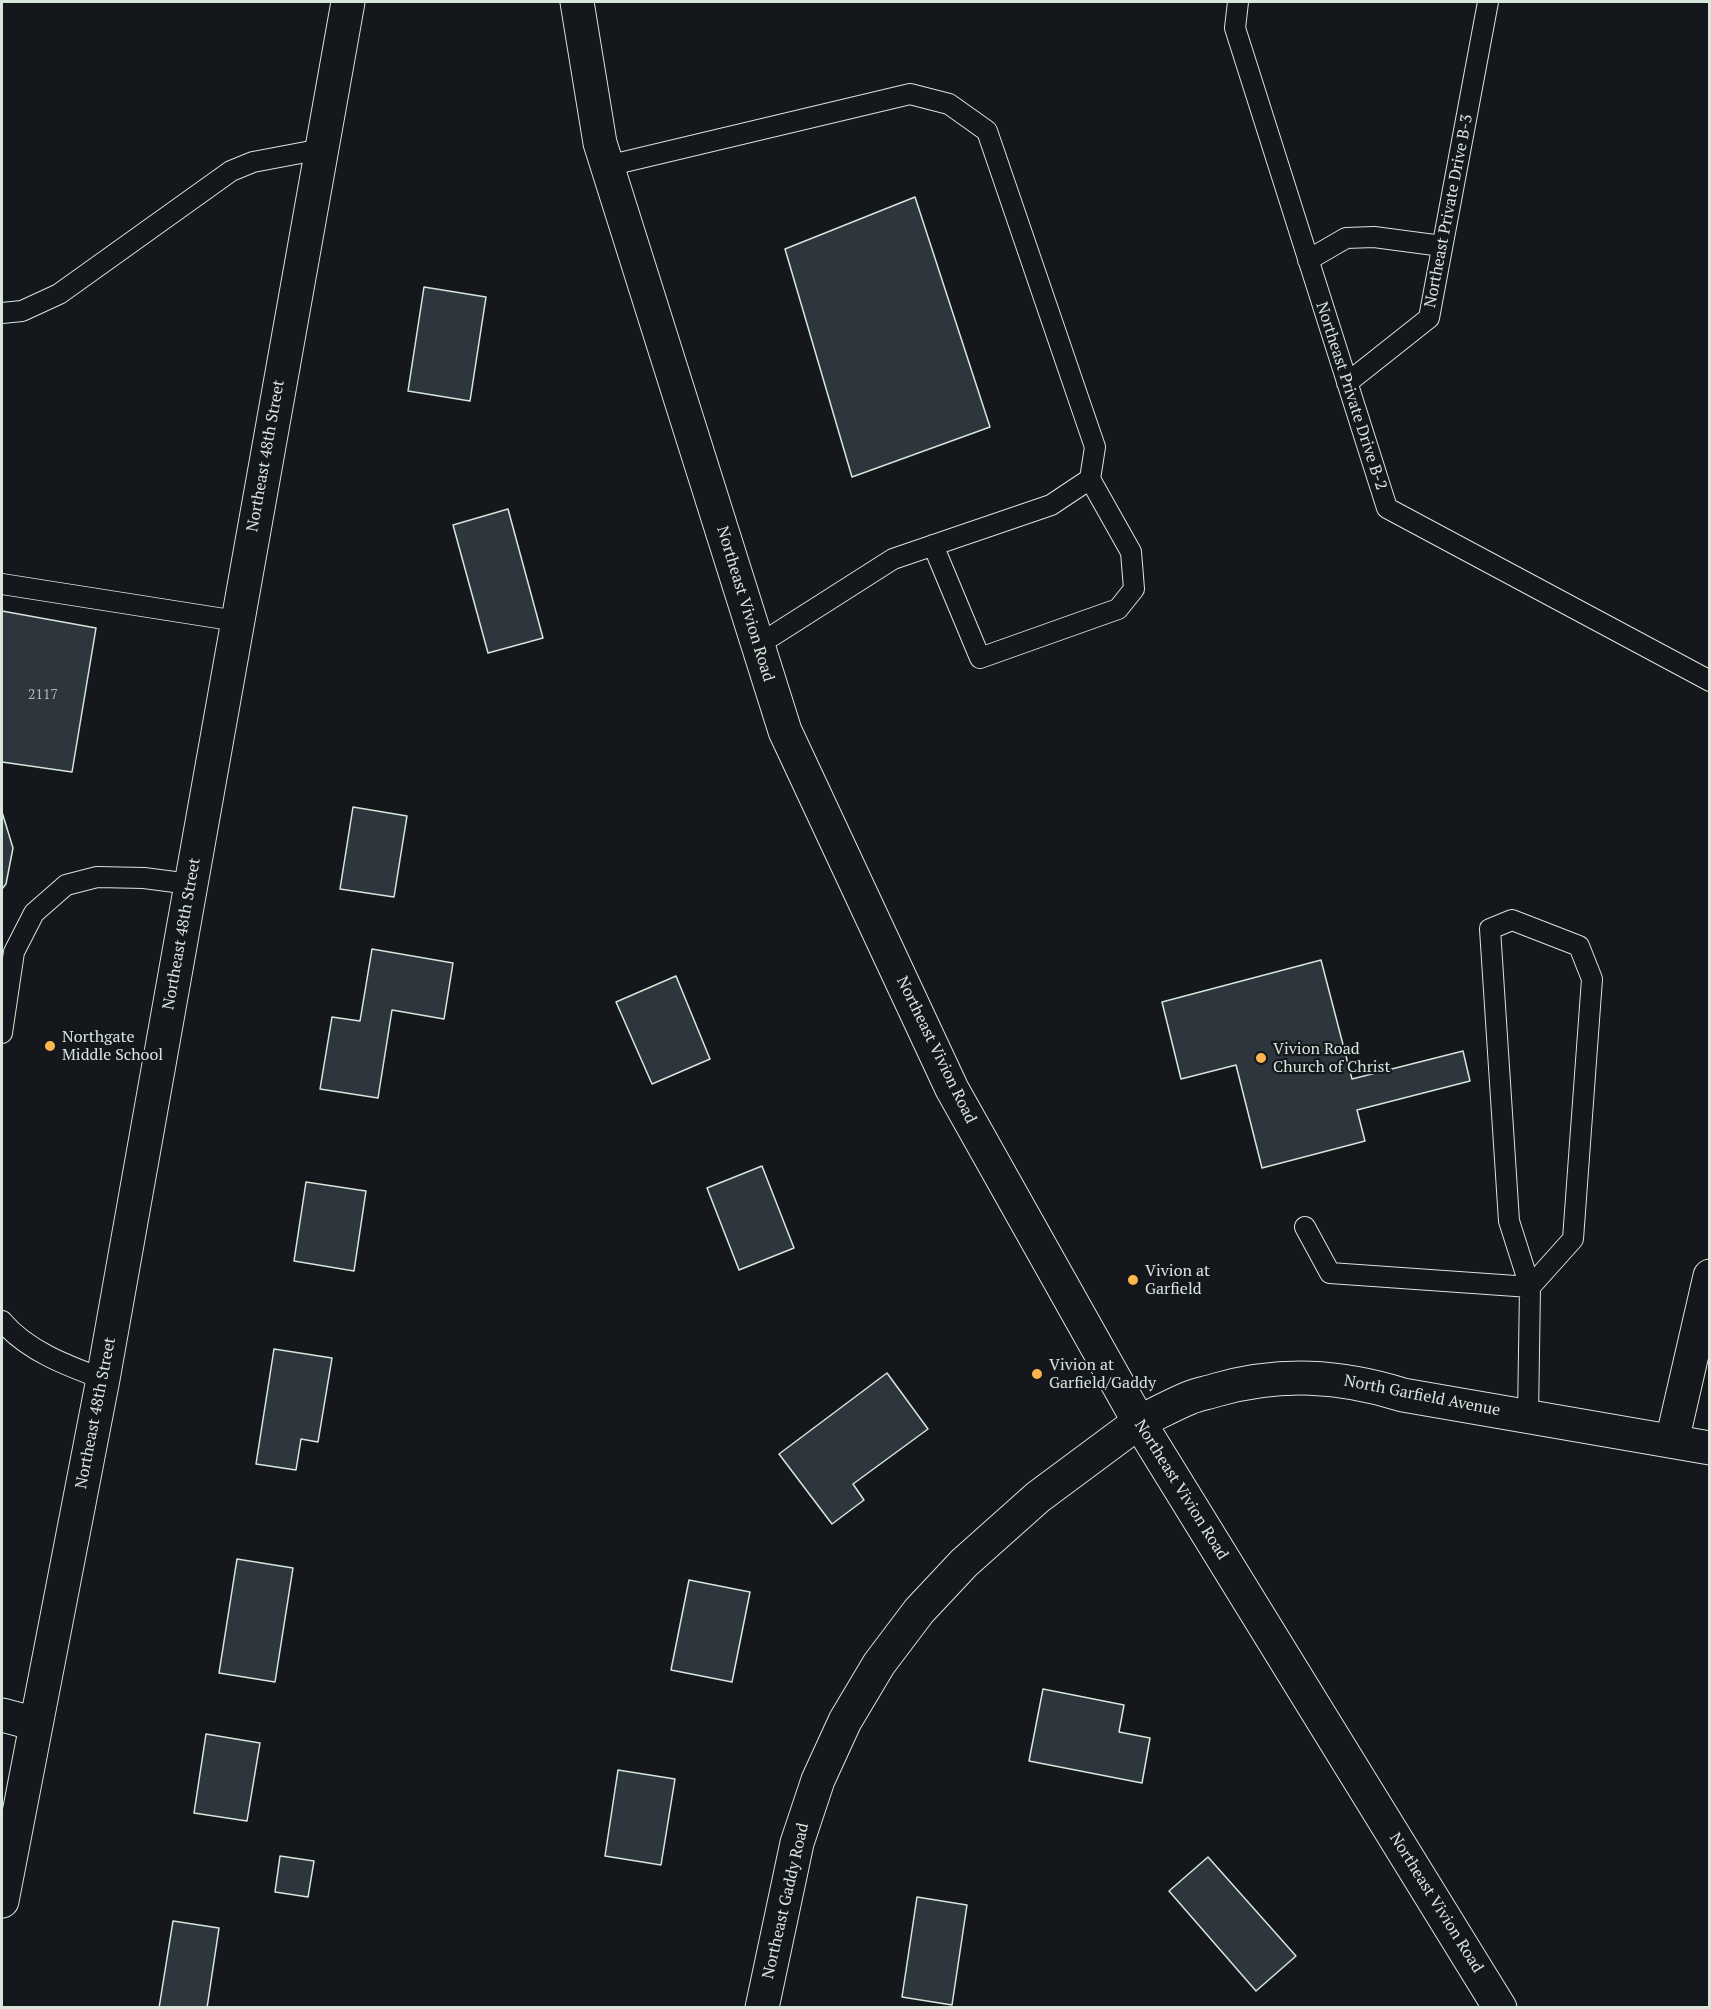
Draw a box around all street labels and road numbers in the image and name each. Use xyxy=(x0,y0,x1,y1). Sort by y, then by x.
street label: Northeast Private Drive B-3 xyxy=(1421,113,1477,309)
street label: Northeast Private Drive B-2 xyxy=(1311,300,1391,492)
street label: Northeast 48th Street xyxy=(243,379,289,533)
street label: Northeast Vivion Road xyxy=(712,524,778,684)
street label: Northeast 48th Street xyxy=(159,857,205,1011)
street label: Northeast Vivion Road xyxy=(892,973,980,1127)
street label: Northeast 48th Street xyxy=(72,1336,120,1490)
street label: North Garfield Avenue xyxy=(1342,1371,1502,1421)
street label: Northeast Vivion Road xyxy=(1130,1416,1232,1564)
street label: Northeast Gaddy Road xyxy=(759,1821,813,1981)
street label: Northeast Vivion Road xyxy=(1385,1829,1487,1977)

